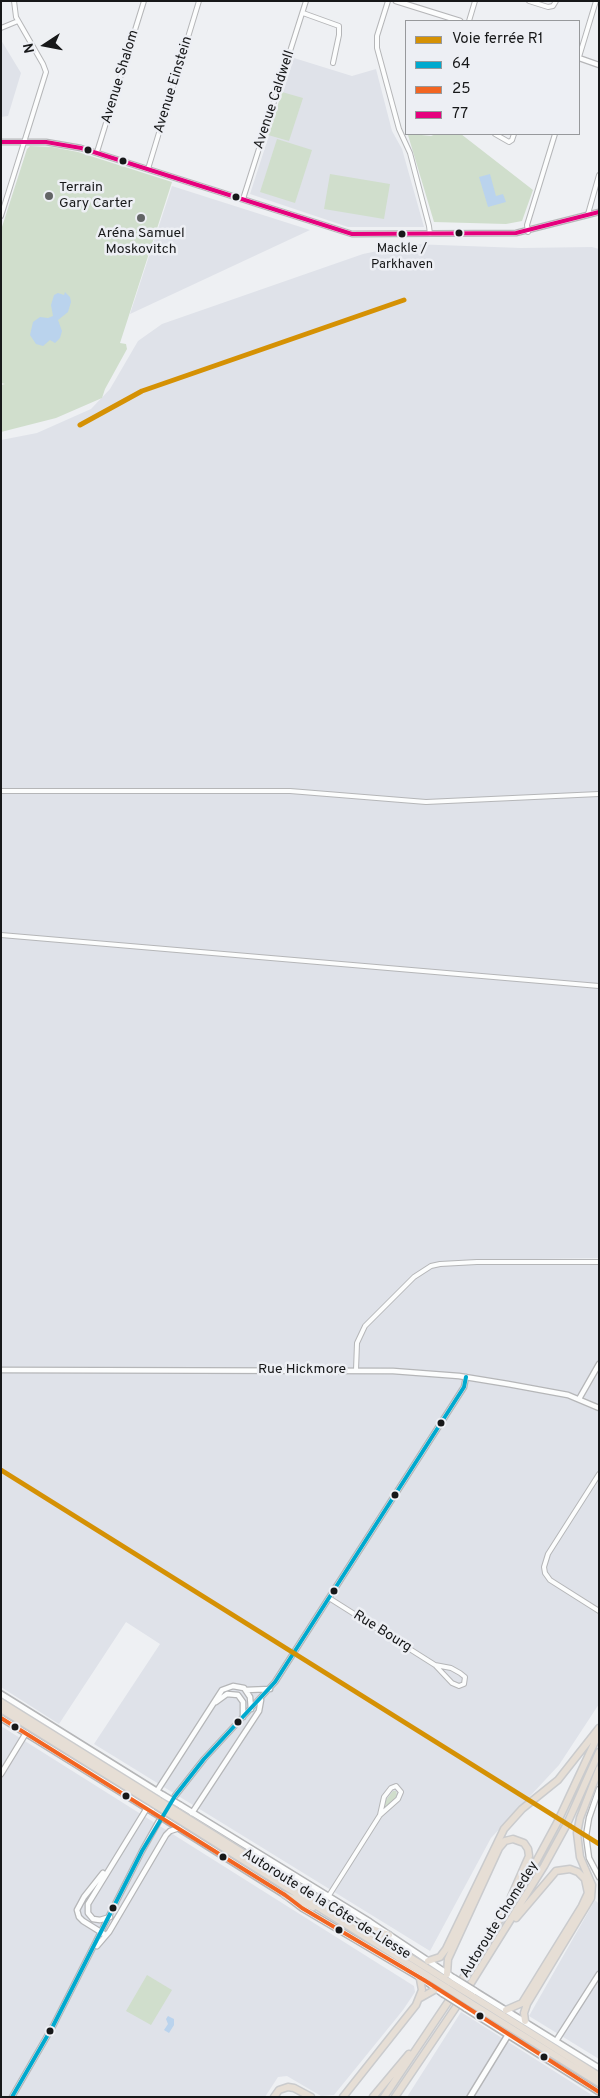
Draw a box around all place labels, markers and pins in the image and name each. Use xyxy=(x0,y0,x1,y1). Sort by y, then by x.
unlabelled marker xyxy=(83,145,93,155)
unlabelled marker xyxy=(118,156,128,166)
place label: Terrain Gary Carter xyxy=(59,180,133,212)
marker: Terrain Gary Carter xyxy=(43,190,55,202)
unlabelled marker xyxy=(231,192,241,202)
marker: Aréna Samuel Moskovitch xyxy=(135,212,147,224)
place label: Aréna Samuel Moskovitch xyxy=(97,226,185,258)
unlabelled marker xyxy=(454,228,464,238)
marker: Mackle / Parkhaven xyxy=(397,229,407,239)
place label: Mackle / Parkhaven xyxy=(371,241,433,272)
unlabelled marker xyxy=(436,1418,446,1428)
unlabelled marker xyxy=(390,1490,400,1500)
unlabelled marker xyxy=(329,1586,339,1596)
unlabelled marker xyxy=(233,1717,243,1727)
unlabelled marker xyxy=(10,1722,20,1732)
unlabelled marker xyxy=(121,1791,131,1801)
unlabelled marker xyxy=(218,1852,228,1862)
unlabelled marker xyxy=(108,1903,118,1913)
unlabelled marker xyxy=(334,1925,344,1935)
unlabelled marker xyxy=(475,2011,485,2021)
unlabelled marker xyxy=(45,2026,55,2036)
unlabelled marker xyxy=(539,2052,549,2062)

